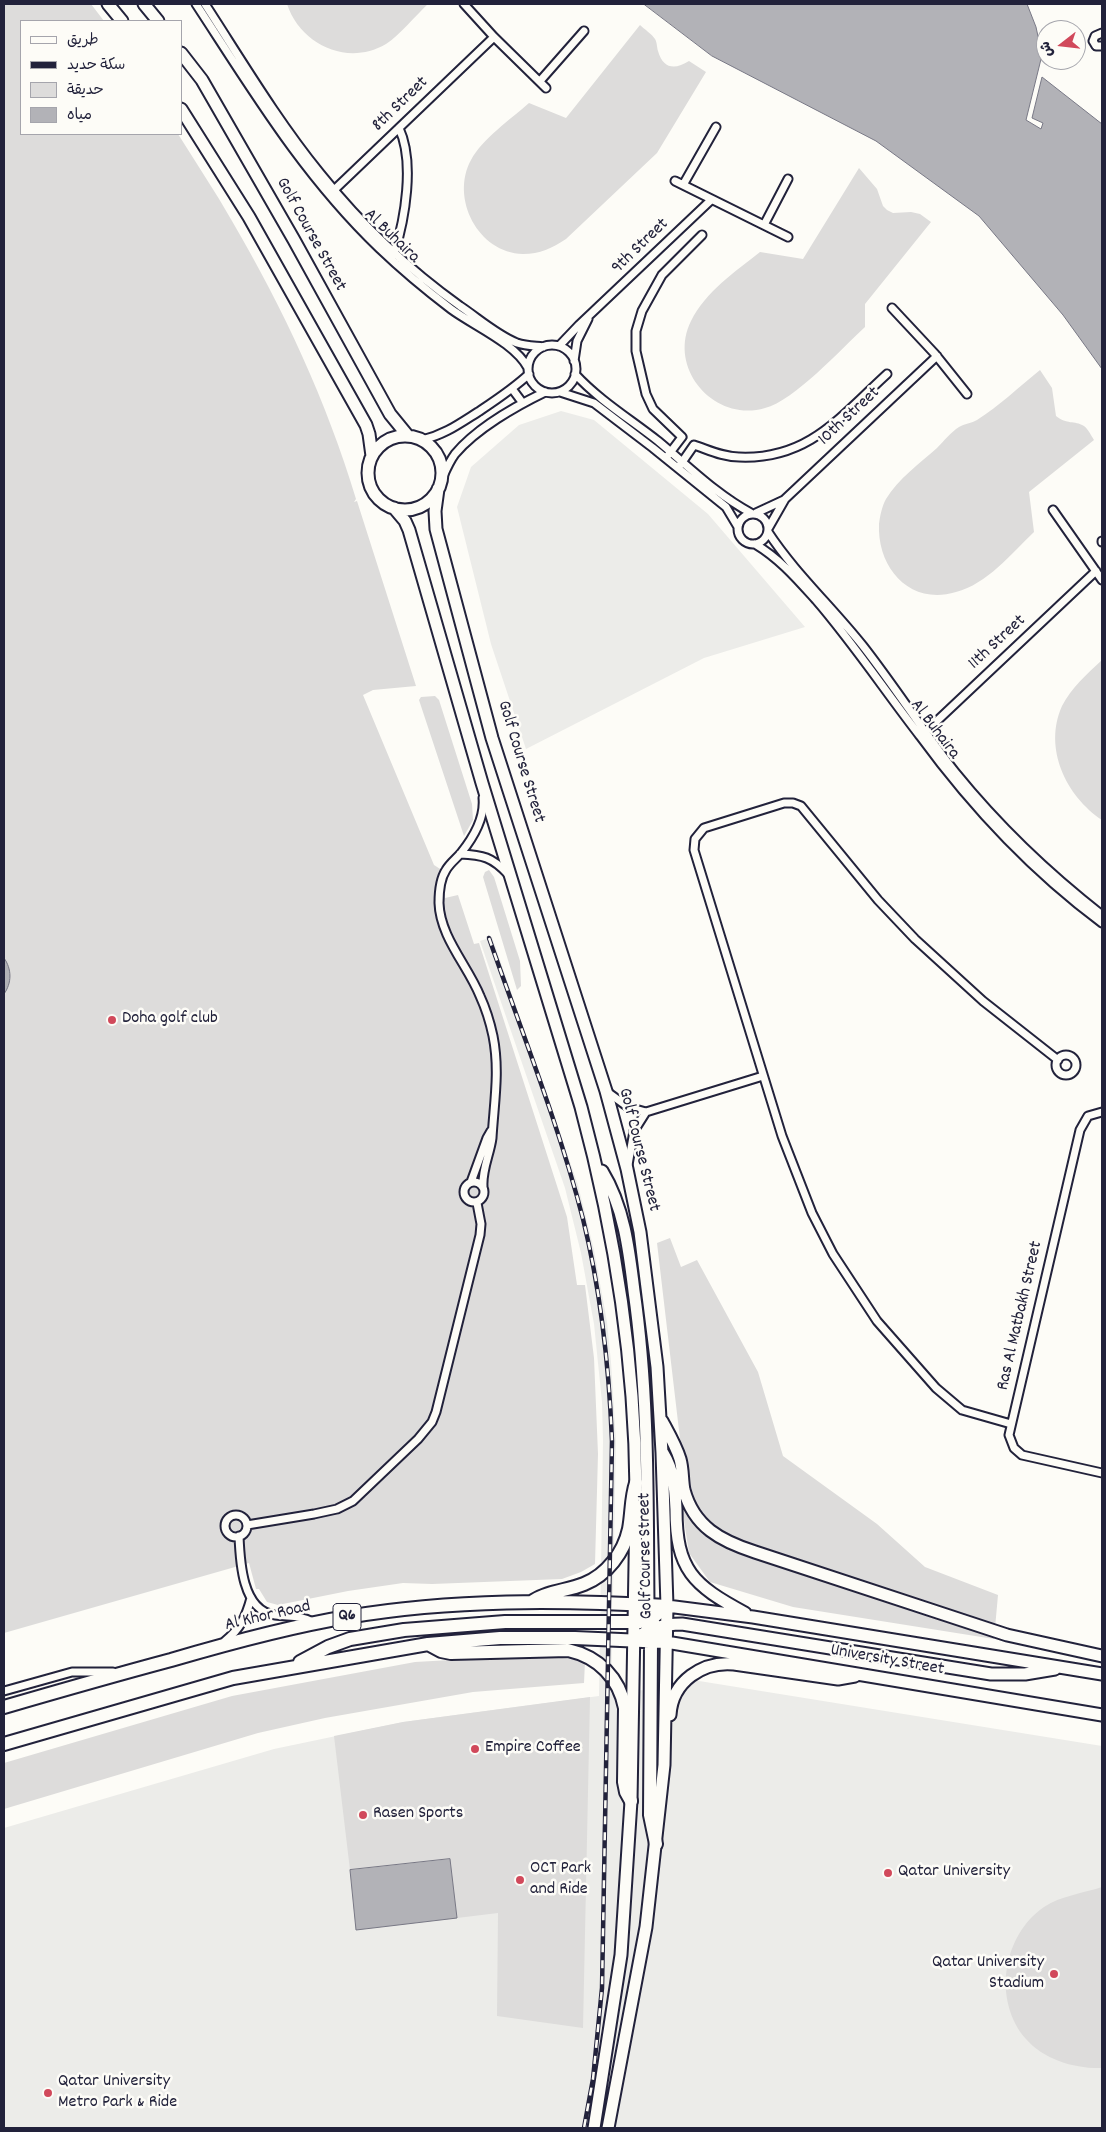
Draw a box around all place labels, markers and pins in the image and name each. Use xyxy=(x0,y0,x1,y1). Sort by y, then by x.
place label: Doha golf club xyxy=(122,1009,218,1031)
marker: Doha golf club xyxy=(106,1014,118,1026)
place label: Empire Coffee xyxy=(485,1738,581,1760)
marker: Empire Coffee xyxy=(469,1743,481,1755)
place label: Rasen Sports xyxy=(373,1804,463,1826)
marker: Rasen Sports xyxy=(357,1809,369,1821)
place label: OCT Park and Ride xyxy=(530,1859,591,1902)
place label: Qatar University xyxy=(898,1862,1010,1884)
marker: Qatar University xyxy=(882,1867,894,1879)
marker: OCT Park and Ride xyxy=(514,1874,526,1886)
place label: Qatar University Stadium xyxy=(932,1953,1044,1996)
marker: Qatar University Stadium xyxy=(1048,1968,1060,1980)
place label: Qatar University Metro Park & Ride xyxy=(58,2072,177,2114)
marker: Qatar University Metro Park & Ride xyxy=(42,2087,54,2099)

